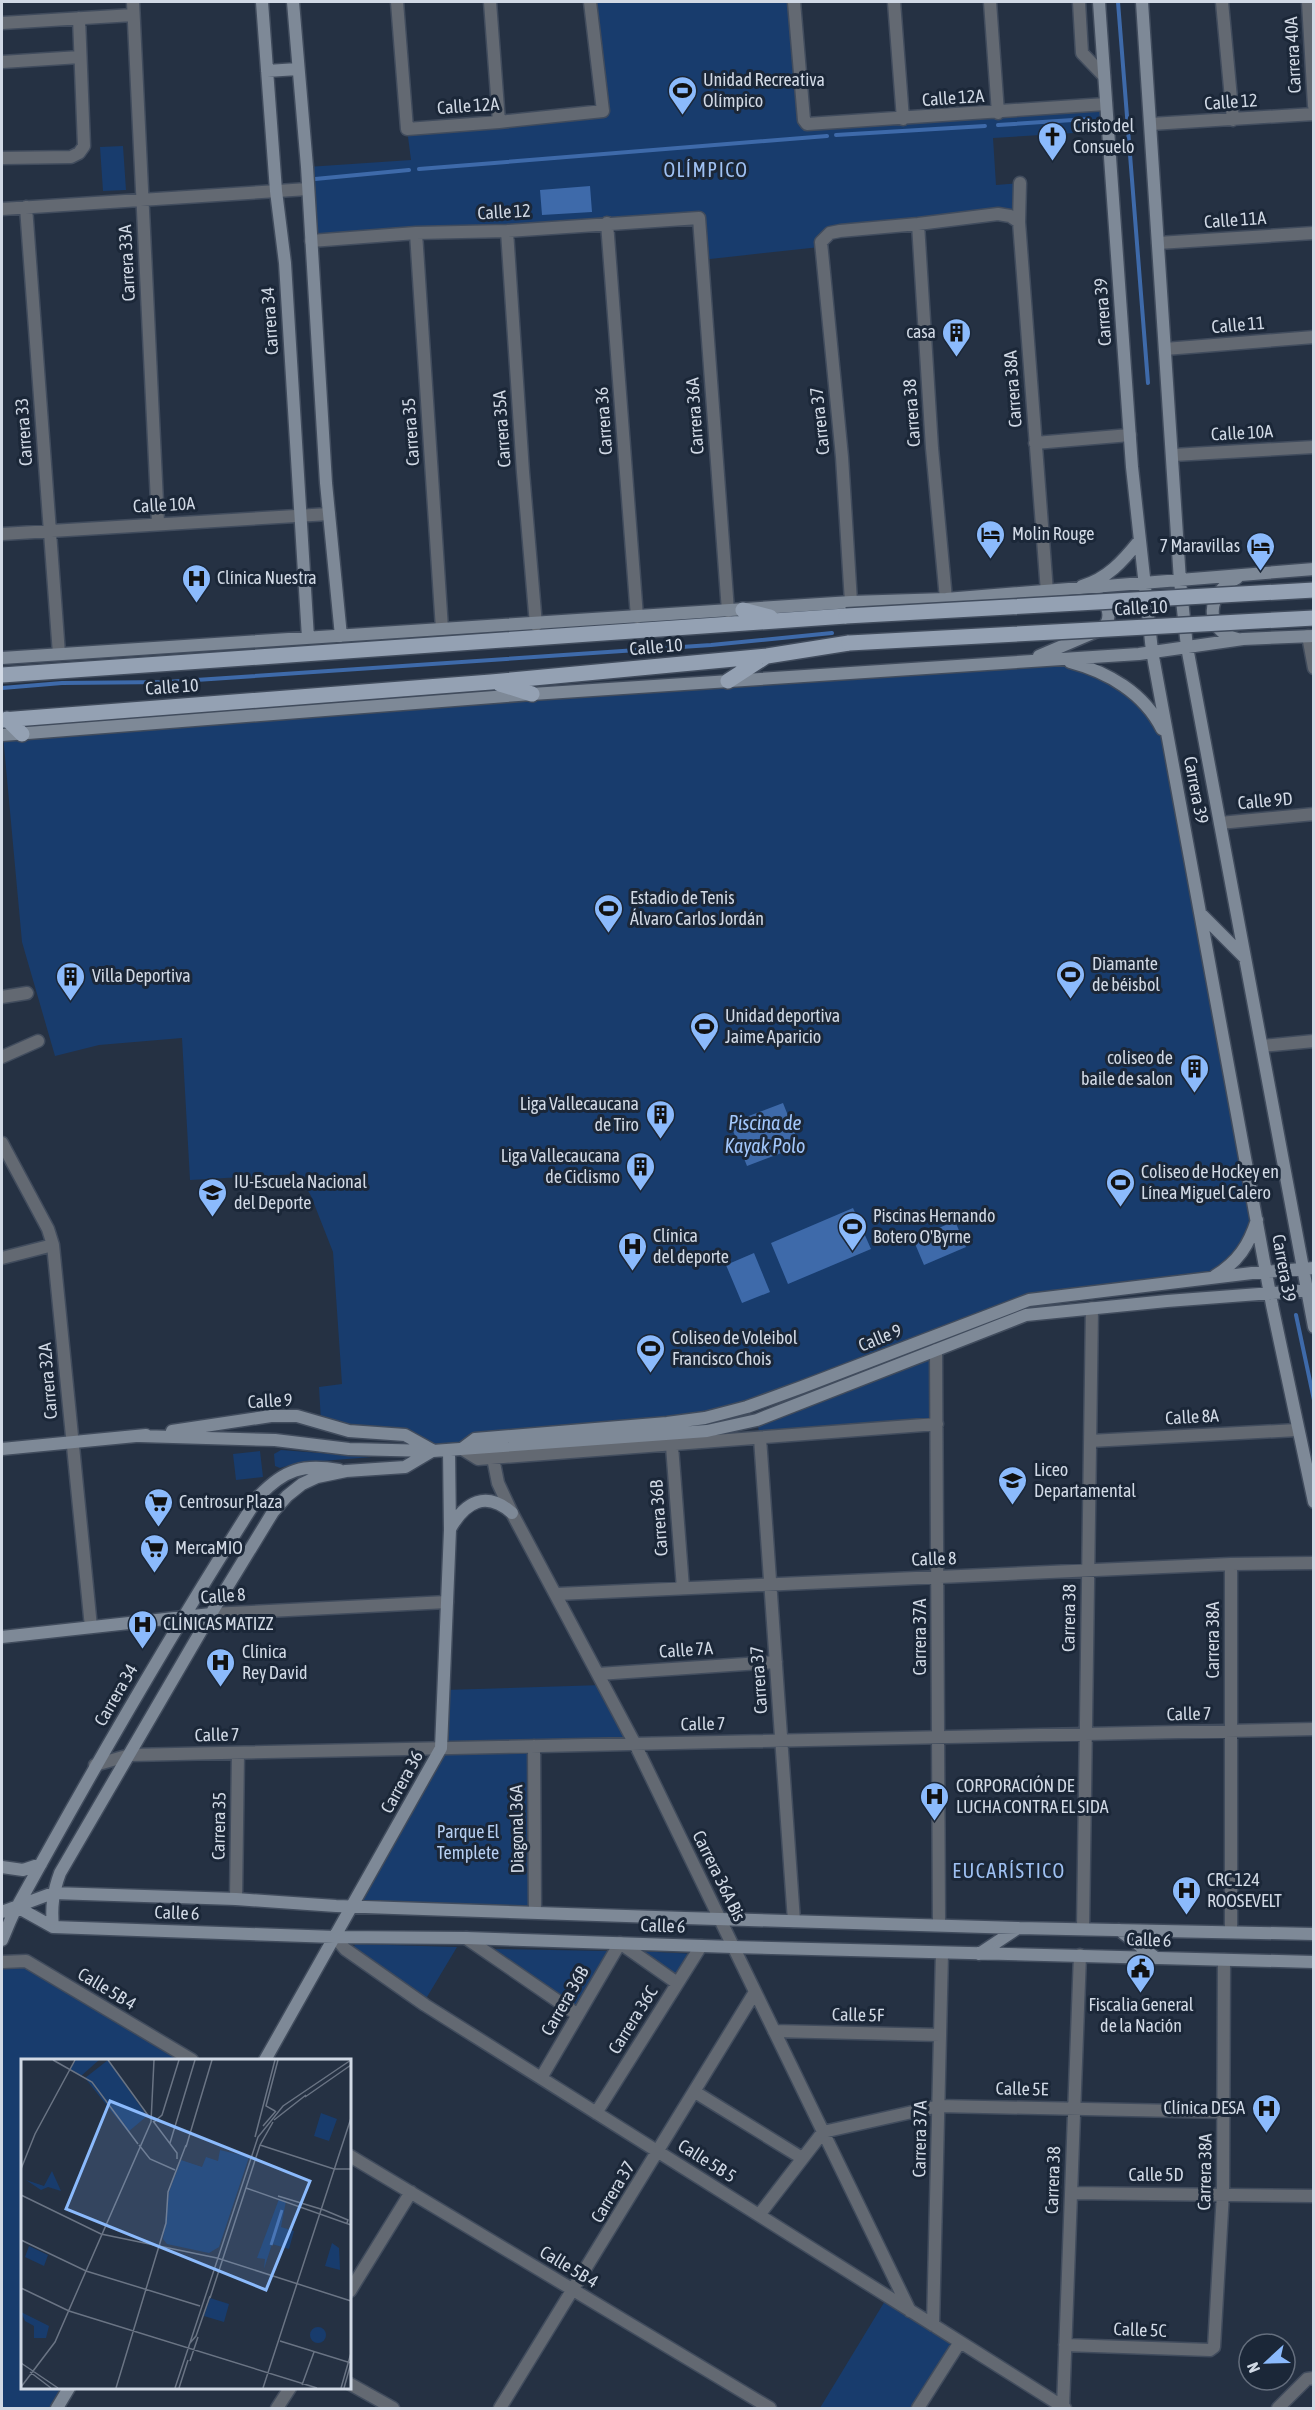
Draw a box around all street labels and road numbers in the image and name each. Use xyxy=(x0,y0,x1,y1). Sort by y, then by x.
street label: Carrera 40A xyxy=(1280,16,1305,94)
street label: Calle 12A xyxy=(921,85,985,110)
street label: Calle 12 xyxy=(1204,89,1258,114)
street label: Calle 12A xyxy=(436,93,500,118)
street label: Calle 12 xyxy=(477,200,531,223)
street label: Calle 11A xyxy=(1203,207,1267,232)
street label: Carrera 33A xyxy=(114,224,139,302)
street label: Carrera 39 xyxy=(1090,277,1115,347)
street label: Carrera 34 xyxy=(257,286,282,356)
street label: Calle 11 xyxy=(1210,312,1265,337)
street label: Carrera 38A xyxy=(999,350,1026,428)
street label: Carrera 36A xyxy=(681,377,708,455)
street label: Carrera 38 xyxy=(899,378,924,448)
street label: Carrera 36 xyxy=(591,386,616,456)
street label: Carrera 37 xyxy=(806,386,833,456)
street label: Carrera 35A xyxy=(488,390,515,468)
street label: Carrera 33 xyxy=(11,397,36,467)
street label: Carrera 35 xyxy=(398,397,423,467)
street label: Calle 10A xyxy=(1210,420,1274,445)
street label: Calle 10A xyxy=(132,492,196,517)
street label: Calle 10 xyxy=(1114,596,1168,619)
street label: Calle 10 xyxy=(628,634,683,659)
street label: Calle 10 xyxy=(145,674,199,699)
street label: Carrera 39 xyxy=(1180,755,1213,825)
street label: Calle 9D xyxy=(1237,788,1293,813)
street label: Carrera 39 xyxy=(1268,1233,1301,1303)
street label: Calle 9 xyxy=(855,1319,905,1356)
street label: Carrera 32A xyxy=(34,1342,61,1420)
street label: Calle 9 xyxy=(247,1389,293,1412)
street label: Calle 8A xyxy=(1165,1405,1220,1428)
street label: Carrera 36B xyxy=(645,1479,672,1557)
street label: Calle 8 xyxy=(911,1547,957,1570)
street label: Calle 8 xyxy=(200,1583,246,1608)
street label: Carrera 38 xyxy=(1057,1584,1080,1652)
street label: Carrera 37A xyxy=(909,1598,930,1675)
street label: Carrera 38A xyxy=(1202,1601,1223,1678)
street label: Calle 7A xyxy=(658,1637,714,1662)
street label: Carrera 37 xyxy=(746,1645,771,1715)
street label: Carrera 34 xyxy=(89,1660,142,1729)
street label: Calle 7 xyxy=(1166,1703,1212,1724)
street label: Calle 7 xyxy=(680,1713,726,1734)
street label: Calle 7 xyxy=(194,1724,240,1745)
street label: Carrera 36 xyxy=(376,1747,427,1817)
street label: Diagonal 36A xyxy=(505,1784,528,1873)
street label: Carrera 35 xyxy=(207,1792,230,1860)
street label: Carrera 36A Bis xyxy=(688,1827,750,1925)
street label: Calle 6 xyxy=(154,1901,200,1924)
street label: Calle 6 xyxy=(640,1914,686,1937)
street label: Calle 6 xyxy=(1126,1928,1172,1951)
street label: Carrera 36B xyxy=(536,1962,593,2039)
street label: Calle 5B 4 xyxy=(74,1963,140,2014)
street label: Carrera 36C xyxy=(604,1982,662,2058)
street label: Calle 5F xyxy=(832,2004,885,2025)
street label: Calle 5E xyxy=(996,2078,1049,2099)
street label: Carrera 37A xyxy=(908,2100,931,2178)
street label: Carrera 38A xyxy=(1193,2133,1216,2211)
street label: Calle 5B 5 xyxy=(674,2135,740,2187)
street label: Carrera 38 xyxy=(1041,2146,1064,2214)
street label: Carrera 37 xyxy=(586,2157,639,2226)
street label: Calle 5D xyxy=(1128,2164,1184,2185)
street label: Calle 5B 4 xyxy=(536,2241,602,2292)
street label: Calle 5C xyxy=(1113,2318,1167,2341)

